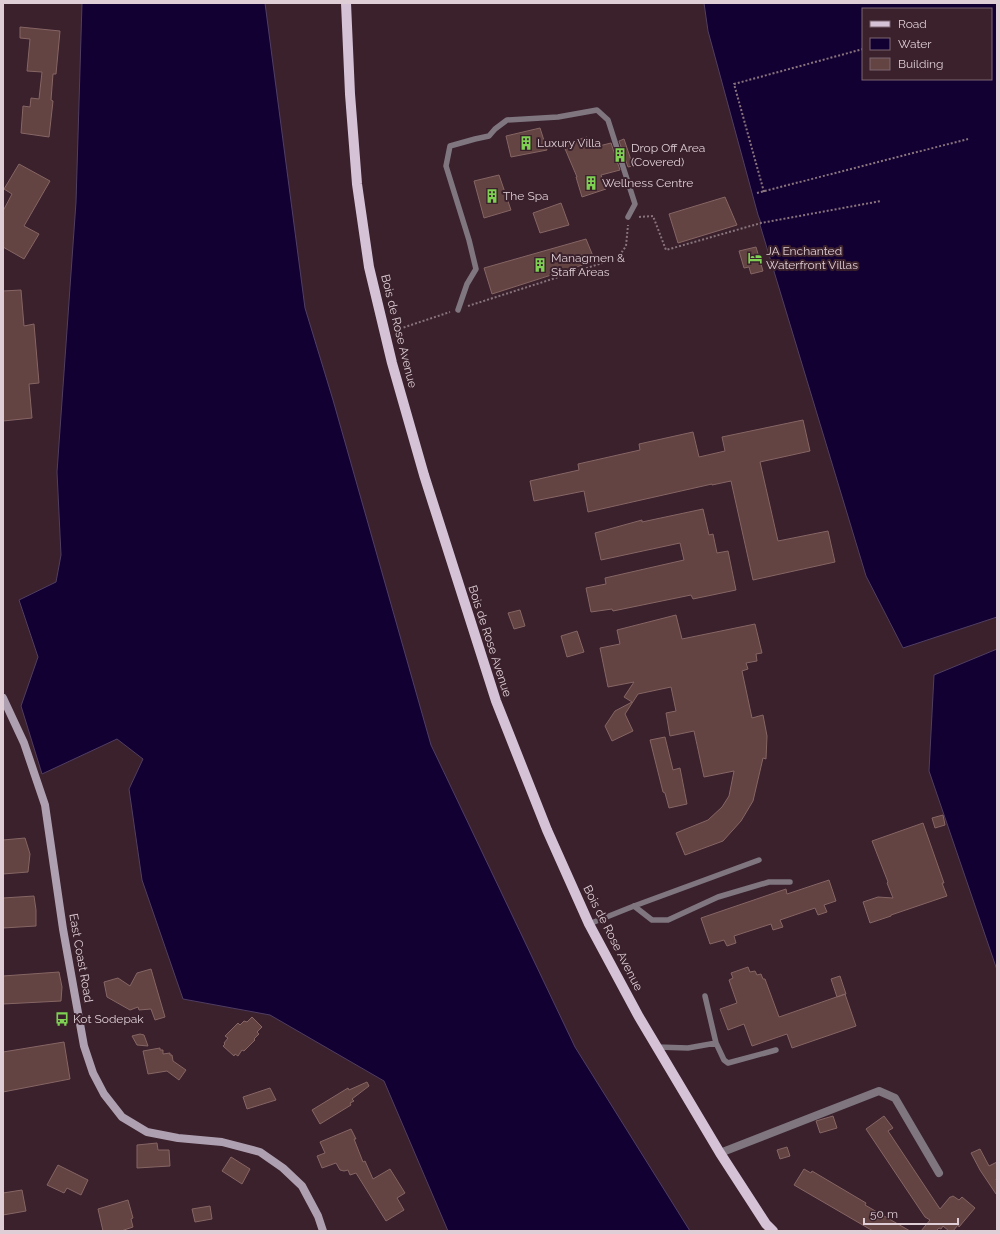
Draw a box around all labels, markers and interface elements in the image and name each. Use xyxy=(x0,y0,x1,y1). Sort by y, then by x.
legend xyxy=(862,8,992,80)
text: Road xyxy=(898,17,927,31)
text: Water xyxy=(898,37,932,51)
text: Building xyxy=(898,57,944,71)
building icon: Luxury Villa xyxy=(518,135,534,151)
place label: Luxury Villa xyxy=(537,136,601,150)
place label: Drop Off Area (Covered) xyxy=(631,141,705,169)
building icon: Drop Off Area (Covered) xyxy=(612,147,628,163)
building icon: Wellness Centre xyxy=(583,175,599,191)
place label: Wellness Centre xyxy=(602,176,693,190)
building icon: The Spa xyxy=(484,188,500,204)
place label: The Spa xyxy=(503,189,549,203)
place label: JA Enchanted Waterfront Villas xyxy=(766,244,858,272)
hotel icon: JA Enchanted Waterfront Villas xyxy=(747,250,763,266)
place label: Managmen & Staff Areas xyxy=(551,251,625,279)
building icon: Managmen & Staff Areas xyxy=(532,257,548,273)
street label: Bois de Rose Avenue xyxy=(378,273,420,389)
street label: Bois de Rose Avenue xyxy=(465,583,515,699)
street label: Bois de Rose Avenue xyxy=(580,883,646,993)
street label: East Coast Road xyxy=(66,912,96,1004)
bus stop icon: Kot Sodepak xyxy=(54,1011,70,1027)
place label: Kot Sodepak xyxy=(73,1012,144,1026)
scale bar xyxy=(864,1200,958,1226)
text: 50 m xyxy=(870,1207,898,1221)

